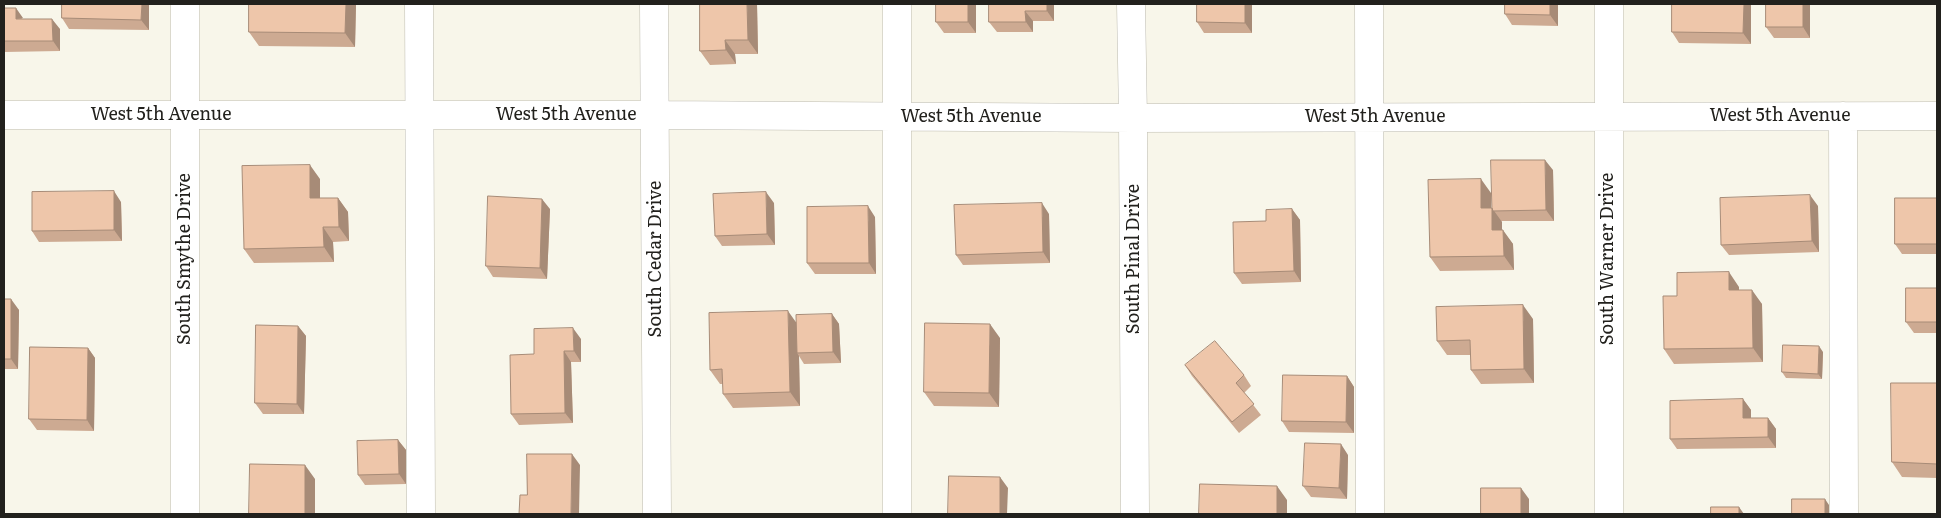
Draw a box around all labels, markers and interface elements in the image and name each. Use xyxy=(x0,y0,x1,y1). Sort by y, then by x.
street label: West 5th Avenue xyxy=(90,104,232,126)
street label: West 5th Avenue xyxy=(495,104,637,126)
street label: West 5th Avenue xyxy=(1709,105,1851,127)
street label: West 5th Avenue xyxy=(900,106,1042,128)
street label: West 5th Avenue xyxy=(1304,106,1446,128)
street label: South Smythe Drive xyxy=(174,173,196,345)
street label: South Warner Drive xyxy=(1597,173,1619,345)
street label: South Cedar Drive xyxy=(645,181,667,337)
street label: South Pinal Drive xyxy=(1123,184,1145,334)

